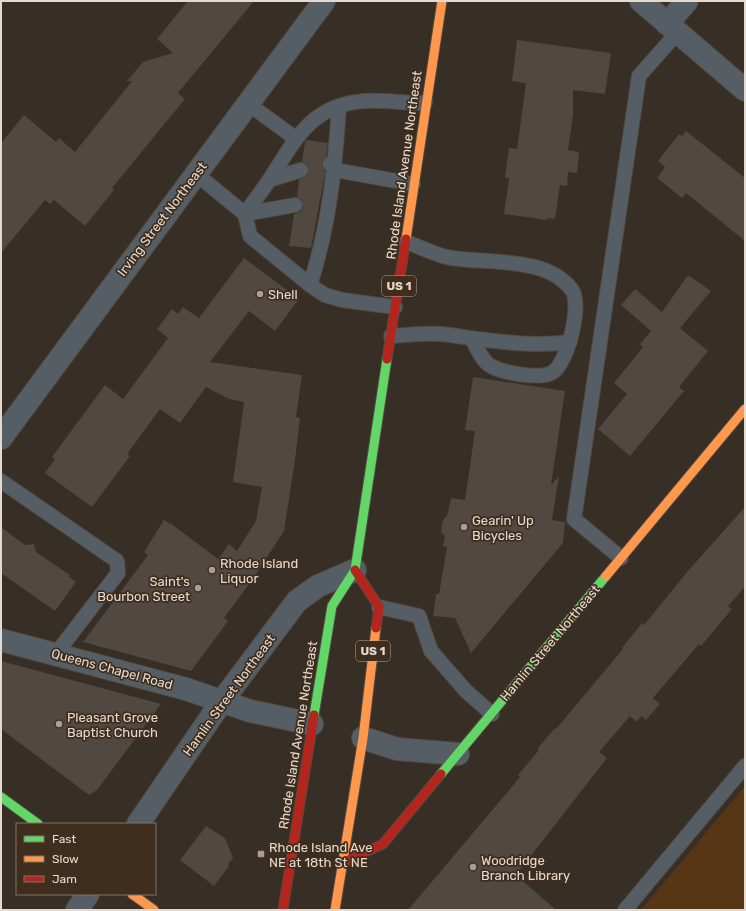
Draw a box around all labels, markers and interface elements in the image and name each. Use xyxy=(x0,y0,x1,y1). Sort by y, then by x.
street label: Rhode Island Avenue Northeast xyxy=(383,70,425,260)
street label: Irving Street Northeast xyxy=(114,159,211,280)
road number: US 1 xyxy=(382,276,416,296)
place label: Shell xyxy=(268,287,298,302)
marker: Shell xyxy=(255,289,265,299)
place label: Gearin' Up Bicycles xyxy=(472,513,534,543)
marker: Gearin' Up Bicycles xyxy=(459,522,469,532)
place label: Rhode Island Liquor xyxy=(220,556,298,586)
marker: Rhode Island Liquor xyxy=(207,565,217,575)
place label: Saint's Bourbon Street xyxy=(97,574,190,604)
street label: Hamlin Street Northeast xyxy=(497,582,603,704)
marker: Saint's Bourbon Street xyxy=(193,583,203,593)
street label: Hamlin Street Northeast xyxy=(180,631,278,759)
street label: Rhode Island Avenue Northeast xyxy=(276,640,320,830)
road number: US 1 xyxy=(356,641,390,661)
street label: Queens Chapel Road xyxy=(50,646,174,692)
place label: Pleasant Grove Baptist Church xyxy=(67,710,158,740)
marker: Pleasant Grove Baptist Church xyxy=(54,719,64,729)
legend xyxy=(16,823,156,895)
text: Fast xyxy=(52,832,76,846)
place label: Rhode Island Ave NE at 18th St NE xyxy=(269,840,373,870)
marker: Rhode Island Ave NE at 18th St NE xyxy=(256,849,266,859)
text: Slow xyxy=(52,852,79,866)
place label: Woodridge Branch Library xyxy=(481,853,570,883)
marker: Woodridge Branch Library xyxy=(468,862,478,872)
text: Jam xyxy=(52,872,77,886)

